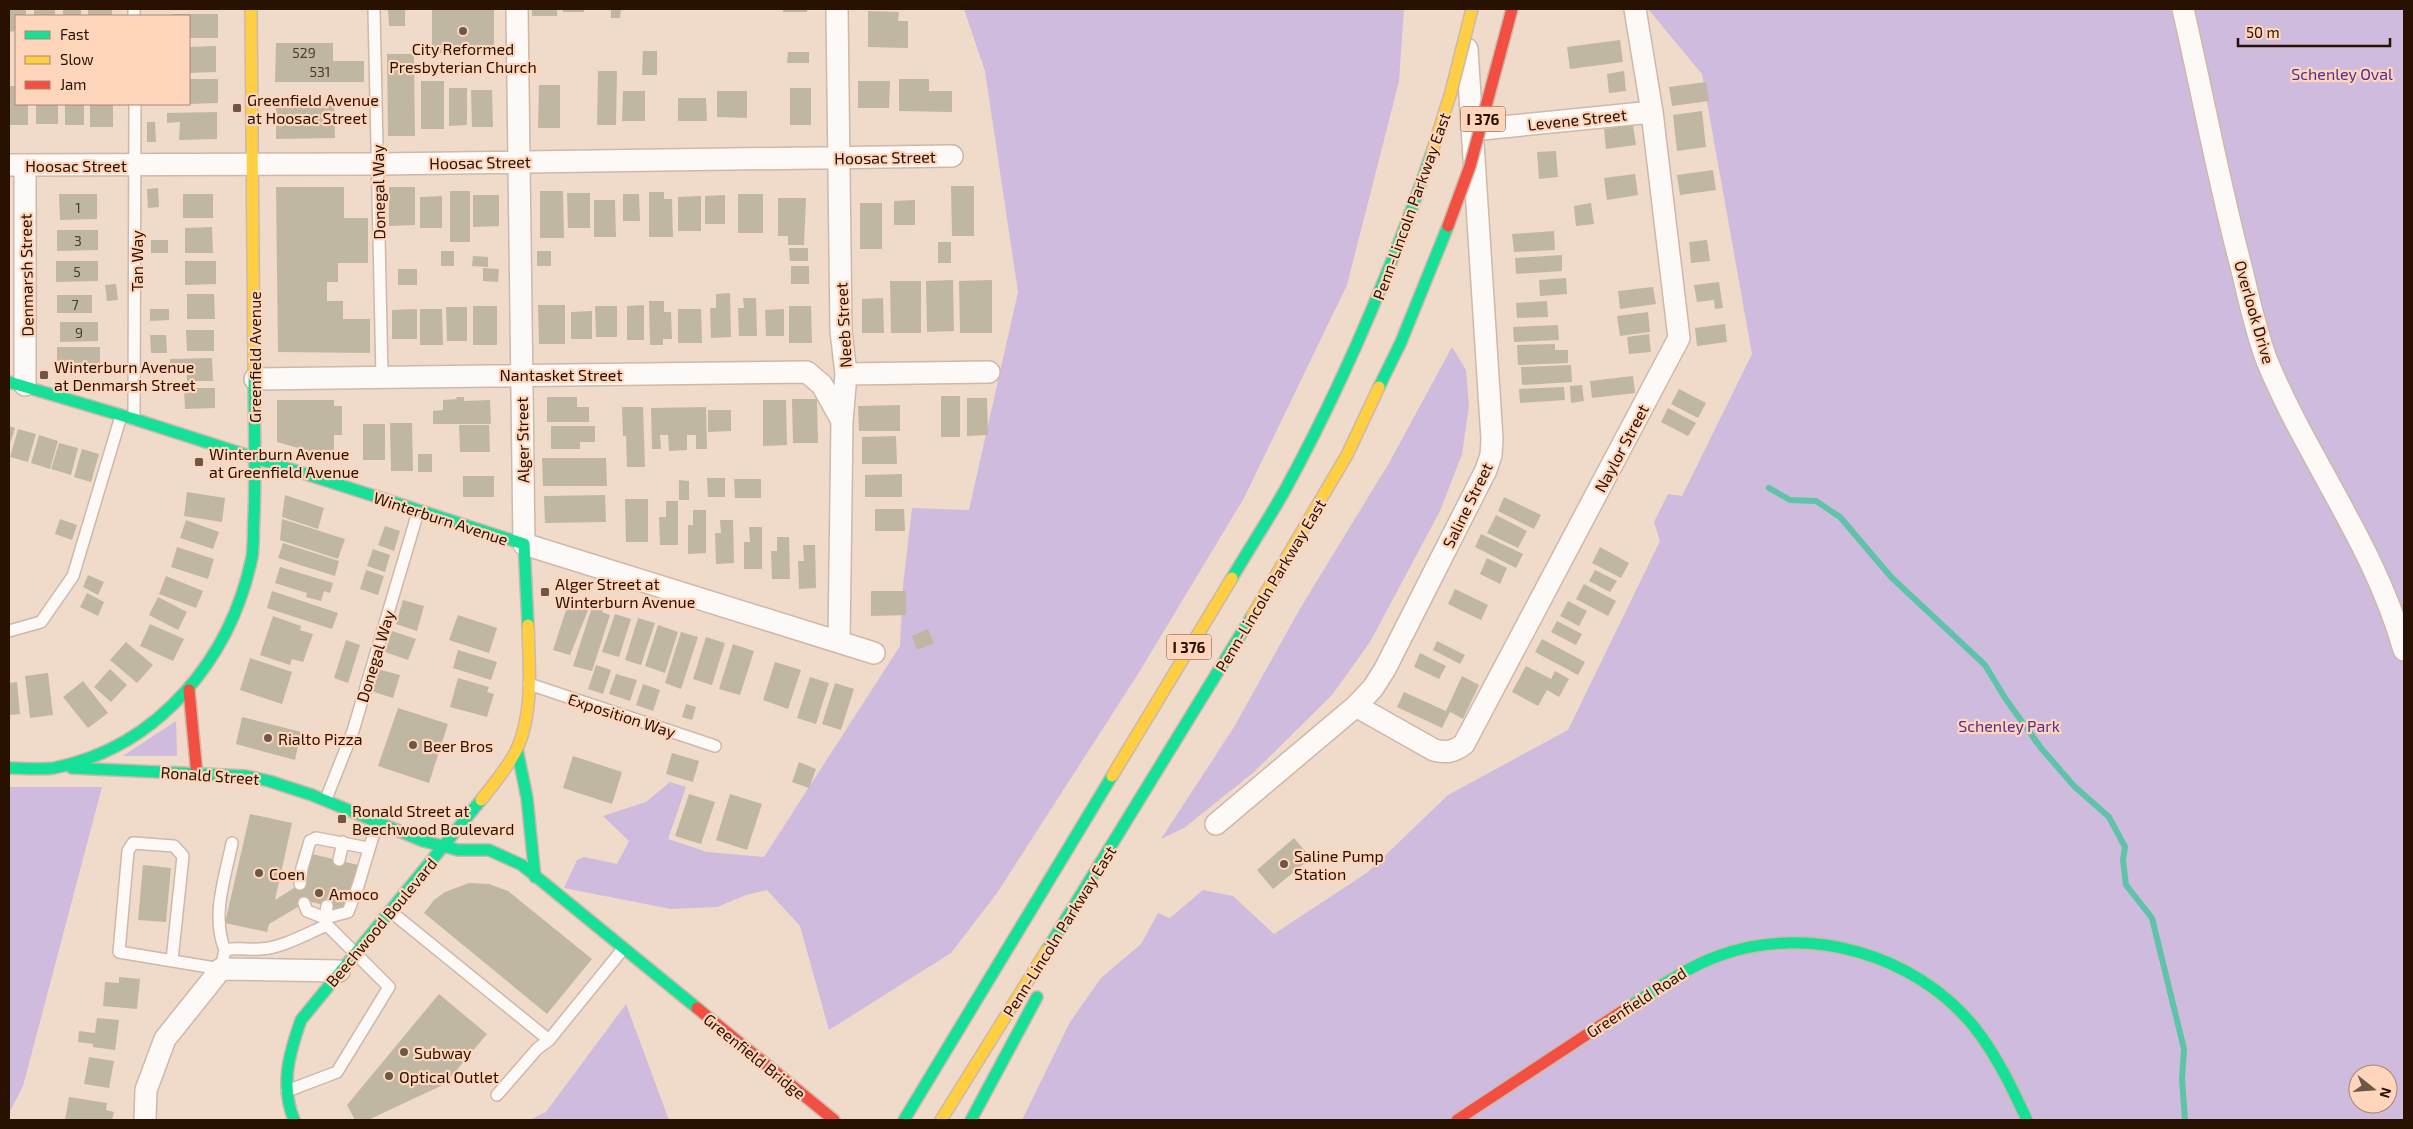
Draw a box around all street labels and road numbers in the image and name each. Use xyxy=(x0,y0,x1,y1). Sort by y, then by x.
street label: Levene Street xyxy=(1526,104,1628,134)
road number: I 376 xyxy=(1460,106,1506,132)
street label: Penn-Lincoln Parkway East xyxy=(1368,110,1454,302)
street label: Donegal Way xyxy=(368,144,388,240)
street label: Hoosac Street xyxy=(834,147,936,167)
street label: Hoosac Street xyxy=(429,152,531,172)
street label: Hoosac Street xyxy=(25,156,127,175)
street label: Denmarsh Street xyxy=(15,213,37,337)
street label: Tan Way xyxy=(127,230,146,292)
street label: Overlook Drive xyxy=(2231,258,2279,366)
street label: Neeb Street xyxy=(831,282,855,368)
street label: Greenfield Avenue xyxy=(245,291,264,423)
street label: Nantasket Street xyxy=(500,365,623,384)
street label: Alger Street xyxy=(512,397,532,483)
street label: Naylor Street xyxy=(1590,401,1652,495)
street label: Saline Street xyxy=(1438,459,1496,551)
street label: Winterburn Avenue xyxy=(371,487,511,549)
street label: Penn-Lincoln Parkway East xyxy=(1211,495,1329,675)
street label: Donegal Way xyxy=(352,607,398,704)
road number: I 376 xyxy=(1166,634,1212,660)
street label: Exposition Way xyxy=(566,689,679,741)
street label: Ronald Street xyxy=(160,762,260,788)
street label: Penn-Lincoln Parkway East xyxy=(999,842,1119,1020)
street label: Beechwood Boulevard xyxy=(322,854,440,990)
street label: Greenfield Road xyxy=(1582,963,1690,1041)
street label: Greenfield Bridge xyxy=(700,1009,810,1103)

